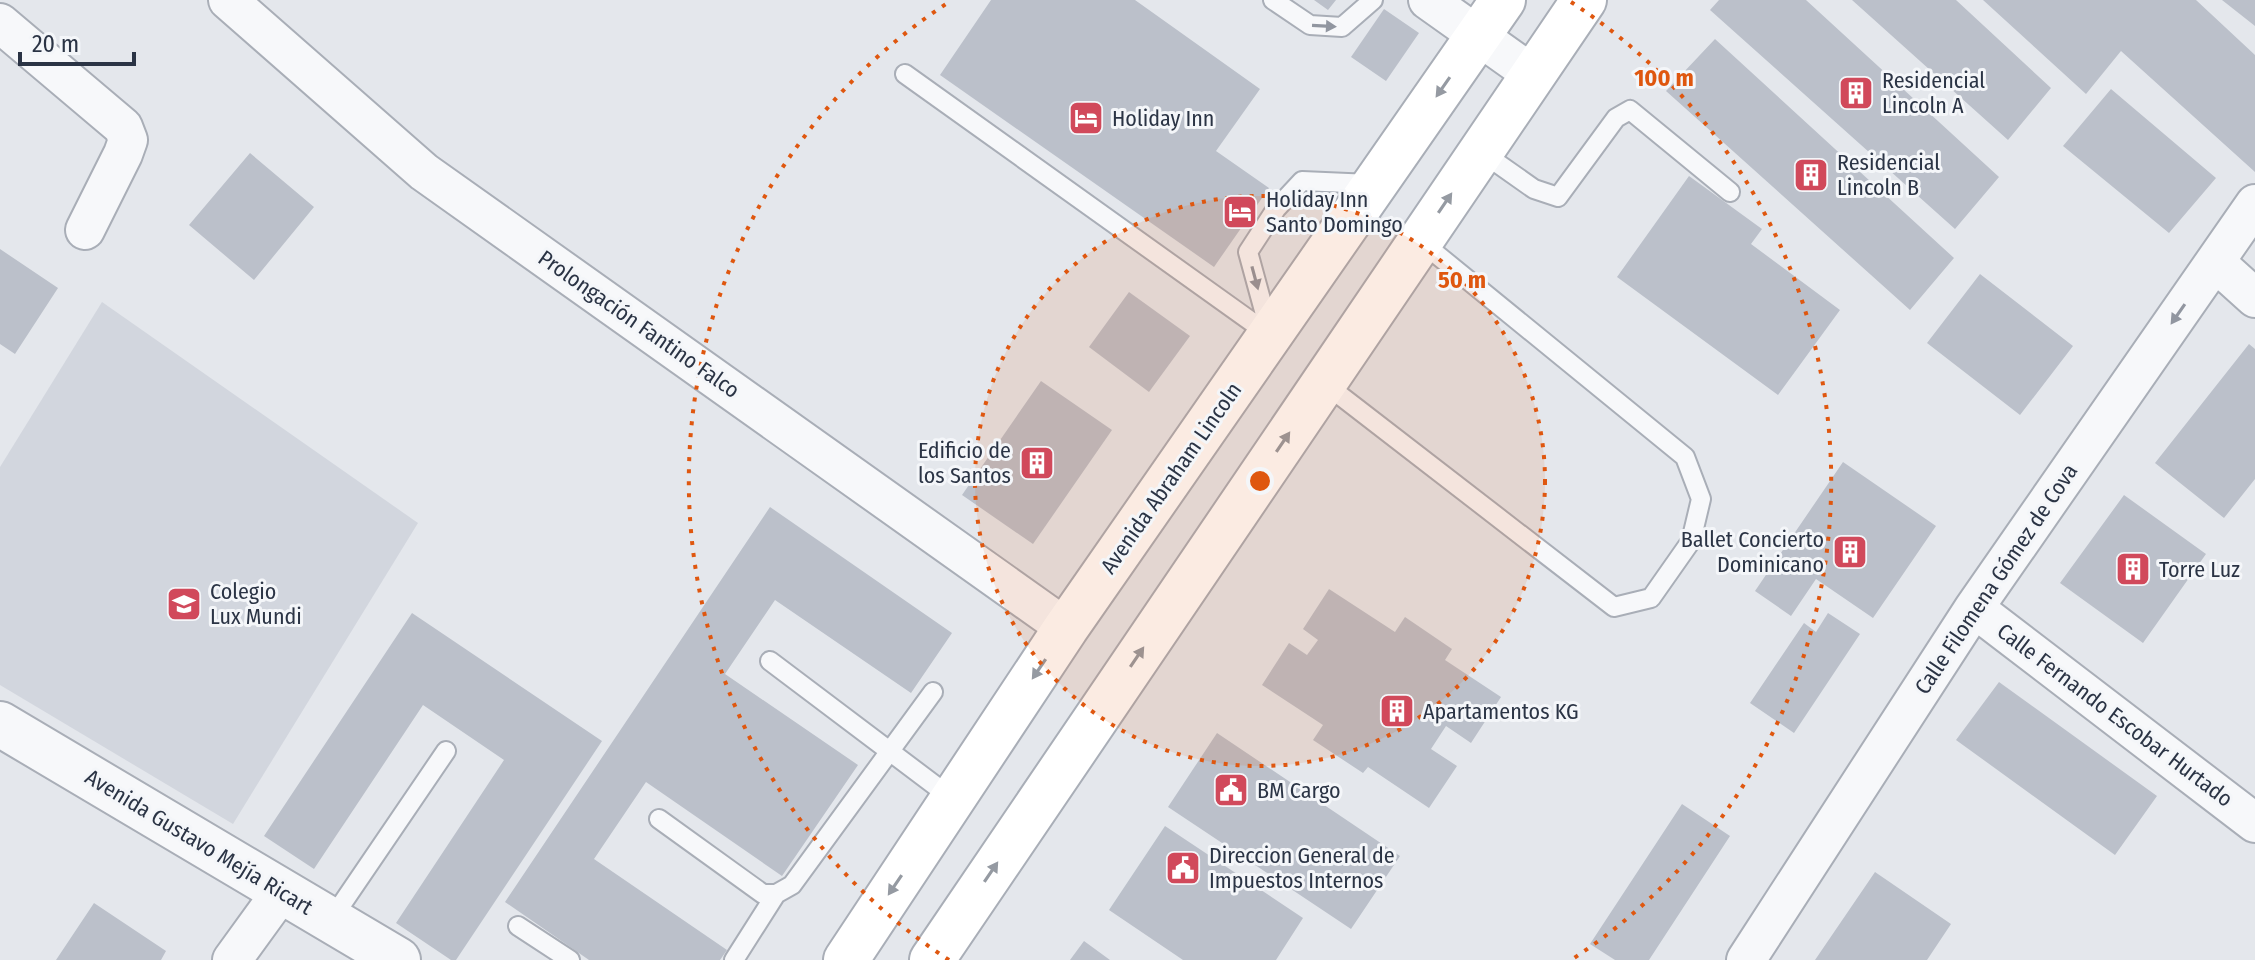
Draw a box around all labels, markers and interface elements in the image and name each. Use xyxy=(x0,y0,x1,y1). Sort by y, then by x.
scale bar xyxy=(20,16,134,66)
one-way arrow xyxy=(1312,20,1337,33)
text: 20 m xyxy=(32,30,79,58)
text: 100 m xyxy=(1634,64,1694,92)
place label: Residencial Lincoln A xyxy=(1882,67,1985,119)
building icon: Residencial Lincoln A xyxy=(1837,74,1875,112)
one-way arrow xyxy=(1436,77,1451,98)
hotel icon: Holiday Inn xyxy=(1067,99,1105,137)
place label: Holiday Inn xyxy=(1112,105,1214,132)
place label: Residencial Lincoln B xyxy=(1837,149,1940,201)
building icon: Residencial Lincoln B xyxy=(1792,156,1830,194)
place label: Holiday Inn Santo Domingo xyxy=(1266,186,1403,238)
hotel icon: Holiday Inn Santo Domingo xyxy=(1221,193,1259,231)
one-way arrow xyxy=(1437,193,1452,214)
street label: Prolongación Fantino Falco xyxy=(533,244,745,404)
one-way arrow xyxy=(1249,266,1262,290)
text: 50 m xyxy=(1438,266,1486,294)
one-way arrow xyxy=(2171,304,2186,325)
street label: Avenida Abraham Lincoln xyxy=(1095,377,1247,579)
one-way arrow xyxy=(1275,431,1290,453)
place label: Edificio de los Santos xyxy=(918,437,1011,489)
building icon: Edificio de los Santos xyxy=(1018,444,1056,482)
street label: Calle Filomena Gómez de Cova xyxy=(1909,459,2083,699)
centre of rings xyxy=(1246,467,1274,495)
place label: Ballet Concierto Dominicano xyxy=(1681,526,1824,578)
building icon: Ballet Concierto Dominicano xyxy=(1831,533,1869,571)
building icon: Torre Luz xyxy=(2114,550,2152,588)
place label: Torre Luz xyxy=(2159,556,2240,583)
place label: Colegio Lux Mundi xyxy=(210,578,302,630)
school or university icon: Colegio Lux Mundi xyxy=(165,585,203,623)
street label: Calle Fernando Escobar Hurtado xyxy=(1992,618,2238,812)
one-way arrow xyxy=(1129,647,1144,668)
one-way arrow xyxy=(1032,658,1047,679)
building icon: Apartamentos KG xyxy=(1378,692,1416,730)
place label: Apartamentos KG xyxy=(1423,698,1579,725)
street label: Avenida Gustavo Mejía Ricart xyxy=(80,763,318,921)
public building icon: BM Cargo xyxy=(1212,771,1250,809)
place label: BM Cargo xyxy=(1257,777,1341,804)
place label: Direccion General de Impuestos Internos xyxy=(1209,842,1395,894)
public building icon: Direccion General de Impuestos Internos xyxy=(1164,849,1202,887)
one-way arrow xyxy=(983,862,998,883)
one-way arrow xyxy=(888,875,903,896)

